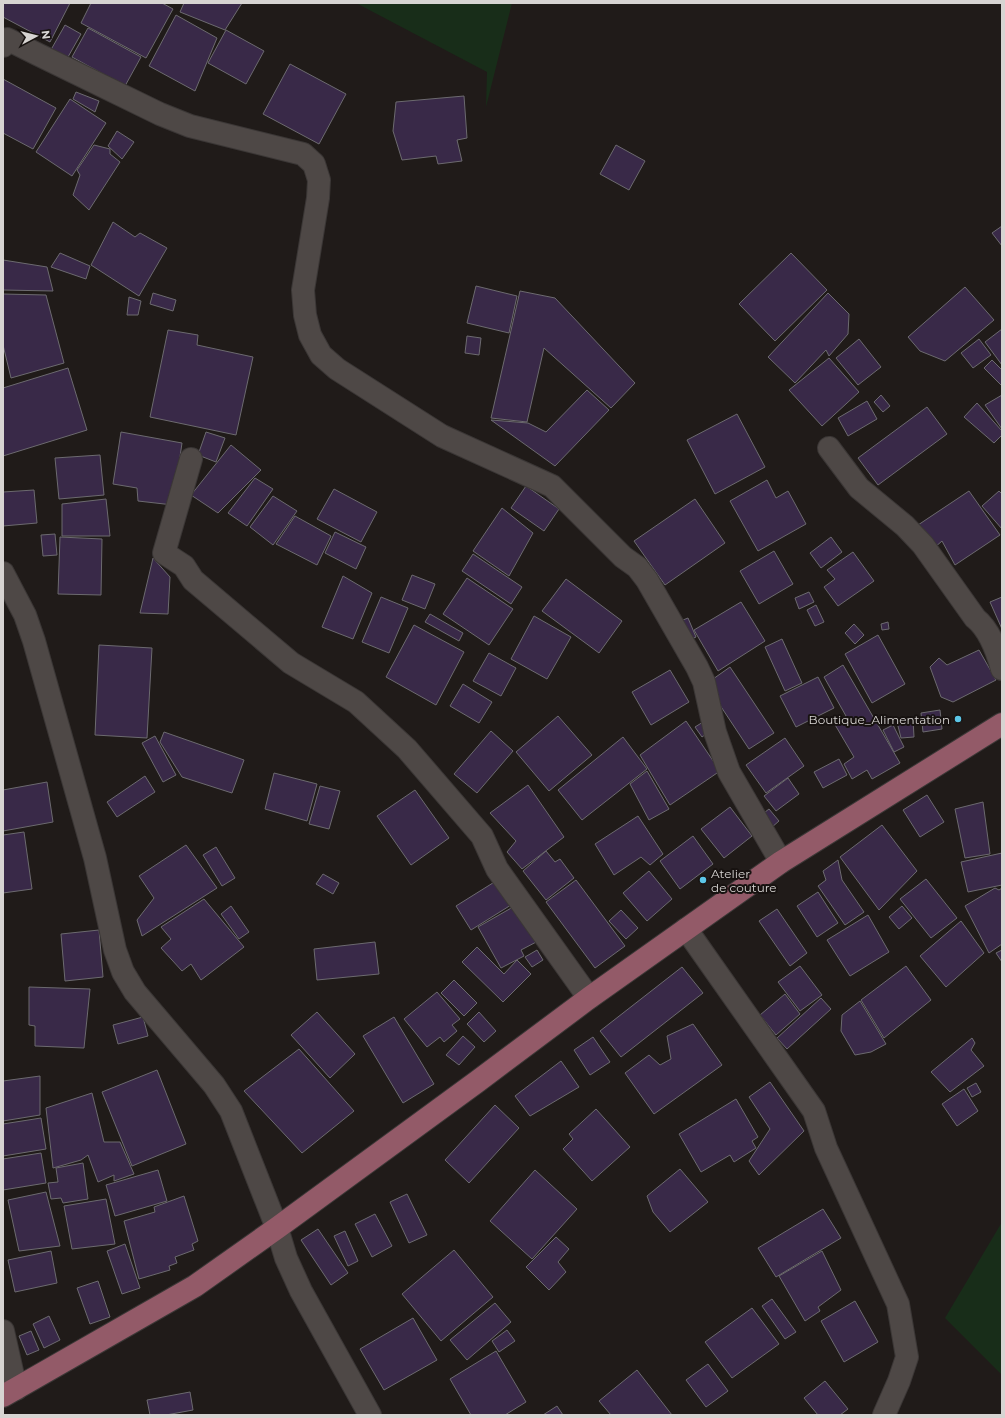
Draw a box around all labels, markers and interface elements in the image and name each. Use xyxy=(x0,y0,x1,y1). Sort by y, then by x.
north arrow xyxy=(16,16,56,56)
text: N xyxy=(38,30,53,40)
place label: Boutique_Alimentation xyxy=(809,712,950,727)
marker: Boutique_Alimentation xyxy=(953,714,963,724)
place label: Atelier de couture xyxy=(711,866,777,895)
marker: Atelier de couture xyxy=(698,875,708,885)

